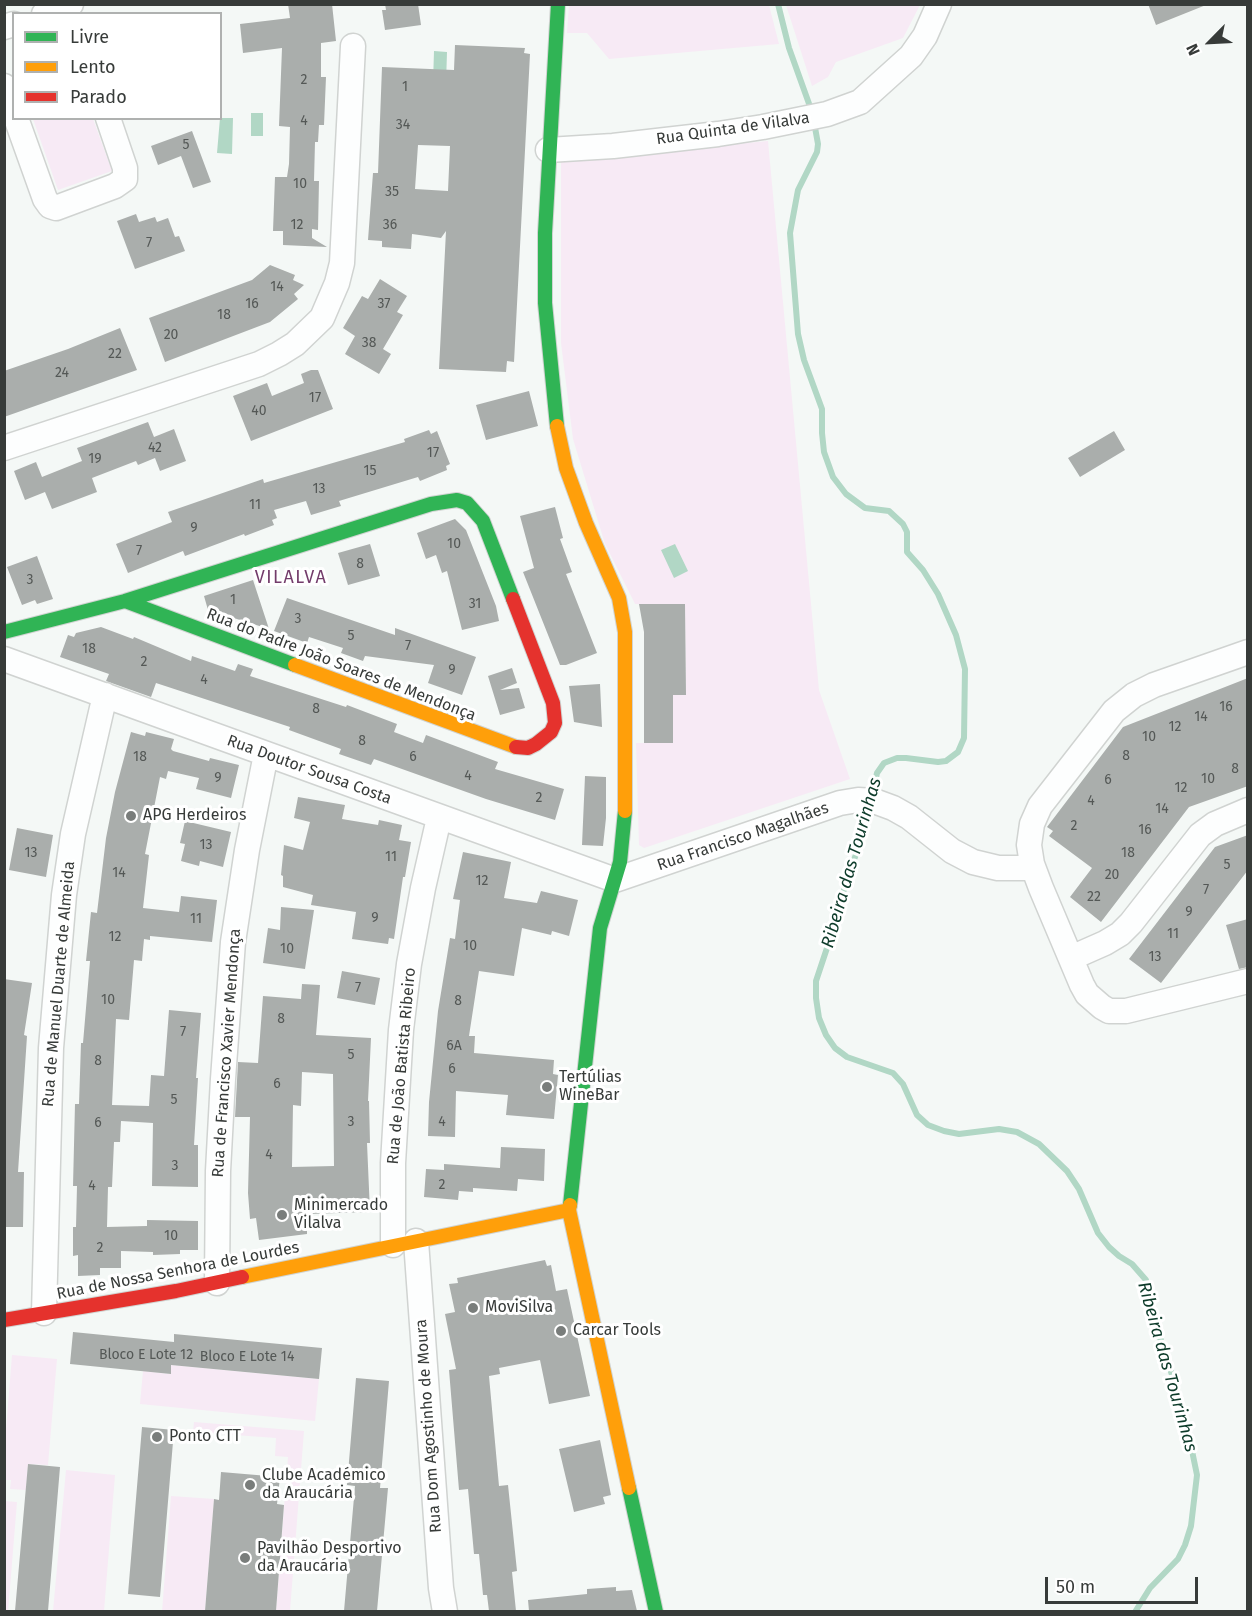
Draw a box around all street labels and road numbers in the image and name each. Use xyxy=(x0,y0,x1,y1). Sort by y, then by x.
street label: Rua Quinta de Vilalva xyxy=(655,109,811,149)
street label: Rua do Padre João Soares de Mendonça xyxy=(204,605,478,725)
street label: Rua Doutor Sousa Costa xyxy=(224,731,394,809)
street label: Rua Francisco Magalhães xyxy=(655,799,831,875)
street label: Rua de Manuel Duarte de Almeida xyxy=(39,860,79,1108)
street label: Rua de Francisco Xavier Mendonça xyxy=(209,928,245,1178)
street label: Rua de João Batista Ribeiro xyxy=(384,967,420,1165)
street label: Rua de Nossa Senhora de Lourdes xyxy=(55,1238,301,1304)
street label: Rua Dom Agostinho de Moura xyxy=(412,1319,446,1533)

